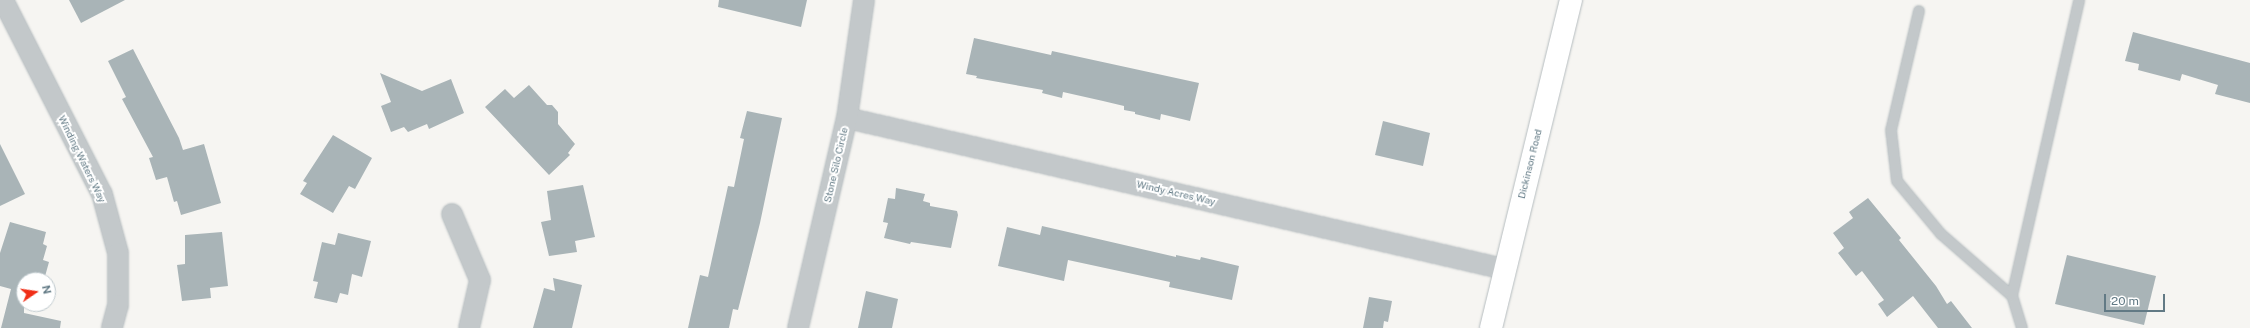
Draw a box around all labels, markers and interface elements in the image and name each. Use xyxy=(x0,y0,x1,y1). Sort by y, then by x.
street label: Winding Waters Way xyxy=(56,113,108,205)
street label: Stone Silo Circle xyxy=(821,126,851,204)
street label: Dickinson Road xyxy=(1516,128,1544,200)
street label: Windy Acres Way xyxy=(1135,178,1217,208)
north arrow xyxy=(16,272,56,312)
text: N xyxy=(40,284,54,295)
scale bar xyxy=(2106,286,2167,312)
text: 20 m xyxy=(2111,294,2139,308)

